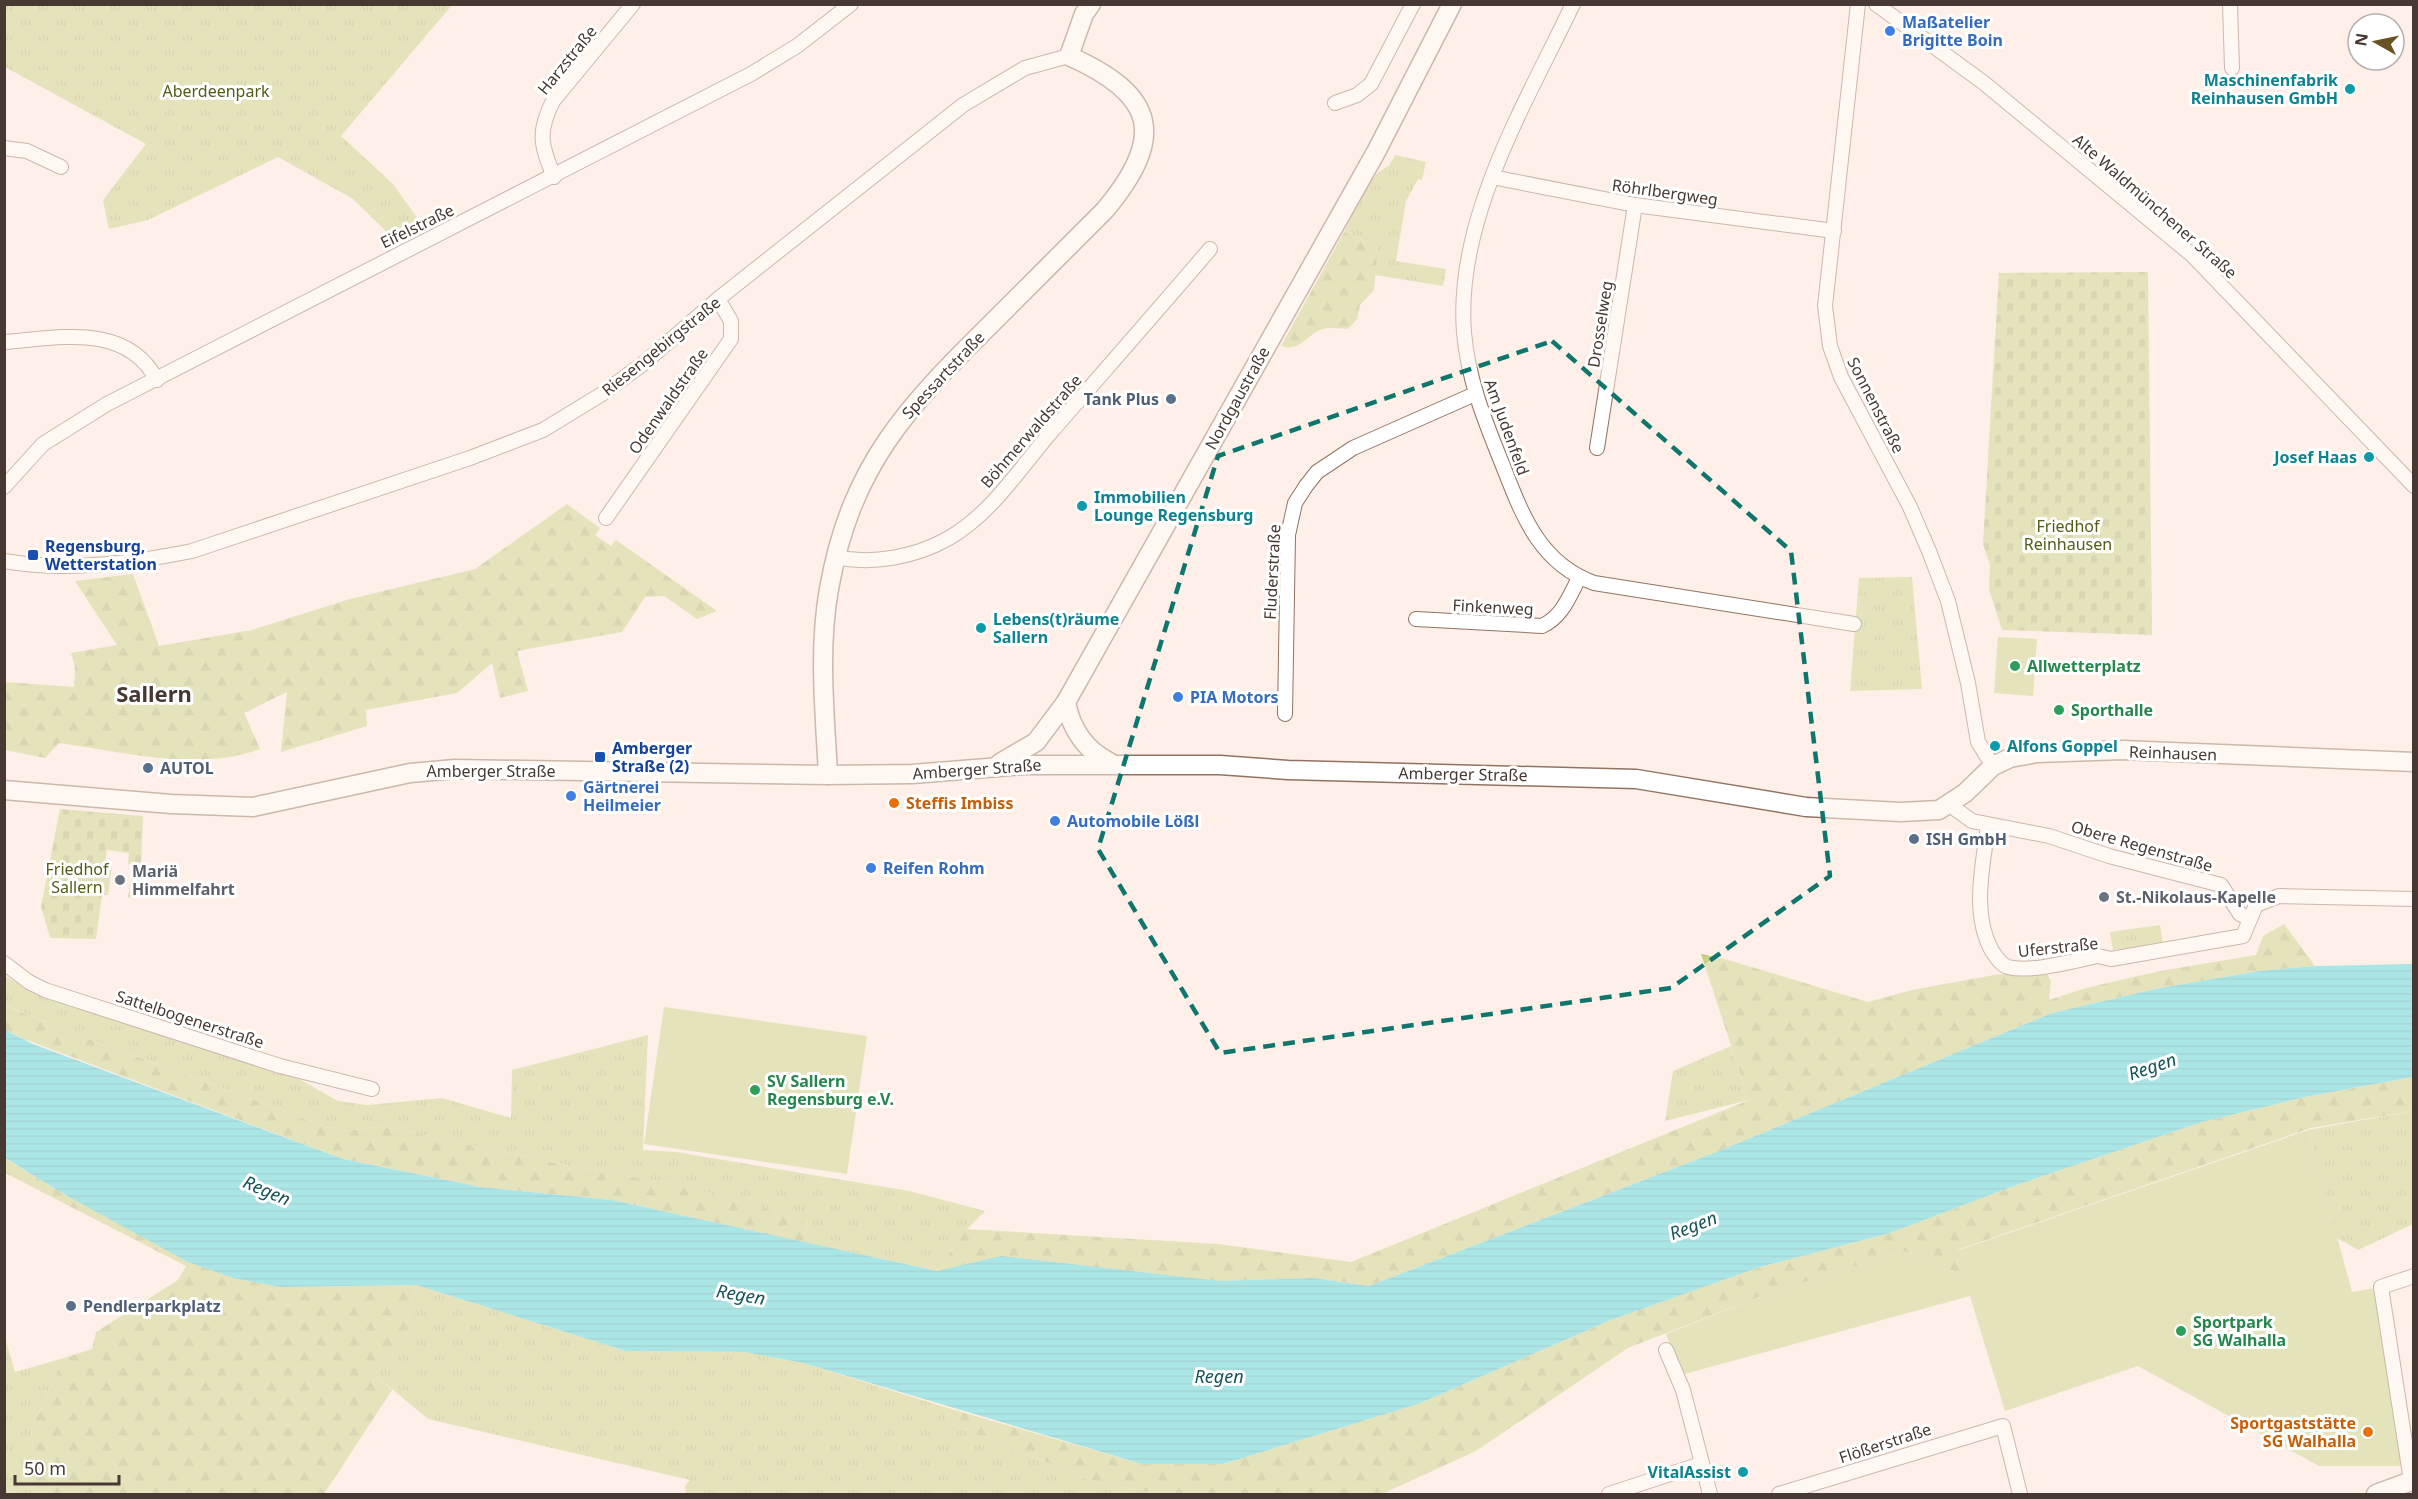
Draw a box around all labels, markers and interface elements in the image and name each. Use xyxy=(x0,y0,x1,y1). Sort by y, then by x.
place label: Maßatelier Brigitte Boin xyxy=(1902,11,2003,51)
north arrow xyxy=(2346,12,2406,72)
street label: Harzstraße xyxy=(532,21,602,99)
marker: Maßatelier Brigitte Boin xyxy=(1883,24,1897,38)
text: N xyxy=(2349,32,2373,48)
place label: Maschinenfabrik Reinhausen GmbH xyxy=(2191,69,2338,109)
park label: Aberdeenpark xyxy=(162,80,270,102)
marker: Maschinenfabrik Reinhausen GmbH xyxy=(2343,82,2357,96)
street label: Alte Waldmünchener Straße xyxy=(2068,129,2242,283)
street label: Röhrlbergweg xyxy=(1611,174,1719,210)
street label: Eifelstraße xyxy=(376,199,458,253)
street label: Drosselweg xyxy=(1582,279,1618,369)
street label: Riesengebirgstraße xyxy=(597,291,725,401)
street label: Spessartstraße xyxy=(897,326,989,424)
street label: Nordgaustraße xyxy=(1200,343,1274,453)
street label: Odenwaldstraße xyxy=(623,344,713,458)
street label: Sonnenstraße xyxy=(1842,353,1910,457)
street label: Böhmerwaldstraße xyxy=(975,369,1087,493)
street label: Am Judenfeld xyxy=(1479,376,1535,478)
place label: Tank Plus xyxy=(1084,388,1159,410)
marker: Tank Plus xyxy=(1164,392,1178,406)
place label: Josef Haas xyxy=(2272,446,2357,468)
marker: Josef Haas xyxy=(2362,450,2376,464)
place label: Immobilien Lounge Regensburg xyxy=(1094,486,1253,526)
marker: Immobilien Lounge Regensburg xyxy=(1075,499,1089,513)
park label: Friedhof Reinhausen xyxy=(2024,515,2112,555)
street label: Fluderstraße xyxy=(1259,524,1285,620)
place label: Regensburg, Wetterstation xyxy=(45,535,157,575)
marker: Regensburg, Wetterstation xyxy=(26,548,40,562)
street label: Finkenweg xyxy=(1452,594,1534,620)
place label: Lebens(t)räume Sallern xyxy=(993,608,1119,648)
marker: Lebens(t)räume Sallern xyxy=(974,621,988,635)
place label: Allwetterplatz xyxy=(2027,655,2141,677)
marker: Allwetterplatz xyxy=(2008,659,2022,673)
district label: Sallern xyxy=(116,678,192,708)
place label: PIA Motors xyxy=(1190,686,1279,708)
marker: PIA Motors xyxy=(1171,690,1185,704)
place label: Sporthalle xyxy=(2071,699,2153,721)
marker: Sporthalle xyxy=(2052,703,2066,717)
place label: Alfons Goppel xyxy=(2007,735,2118,757)
place label: Amberger Straße (2) xyxy=(612,737,692,777)
marker: Alfons Goppel xyxy=(1988,739,2002,753)
street label: Reinhausen xyxy=(2128,740,2218,766)
marker: Amberger Straße (2) xyxy=(593,750,607,764)
street label: Amberger Straße xyxy=(912,754,1042,784)
place label: AUTOL xyxy=(160,757,214,779)
street label: Amberger Straße xyxy=(426,760,556,782)
marker: AUTOL xyxy=(141,761,155,775)
street label: Amberger Straße xyxy=(1398,762,1528,786)
place label: Gärtnerei Heilmeier xyxy=(583,776,661,816)
marker: Gärtnerei Heilmeier xyxy=(564,789,578,803)
place label: Steffis Imbiss xyxy=(906,792,1013,814)
marker: Steffis Imbiss xyxy=(887,796,901,810)
place label: Automobile Lößl xyxy=(1067,810,1199,832)
marker: Automobile Lößl xyxy=(1048,814,1062,828)
street label: Obere Regenstraße xyxy=(2069,815,2215,877)
place label: ISH GmbH xyxy=(1926,828,2007,850)
marker: ISH GmbH xyxy=(1907,832,1921,846)
place label: Reifen Rohm xyxy=(883,857,985,879)
park label: Friedhof Sallern xyxy=(46,858,110,898)
place label: Mariä Himmelfahrt xyxy=(132,860,235,900)
marker: Reifen Rohm xyxy=(864,861,878,875)
marker: Mariä Himmelfahrt xyxy=(113,873,127,887)
place label: St.-Nikolaus-Kapelle xyxy=(2116,886,2276,908)
marker: St.-Nikolaus-Kapelle xyxy=(2097,890,2111,904)
street label: Uferstraße xyxy=(2017,932,2099,962)
street label: Sattelbogenerstraße xyxy=(113,985,267,1053)
water label: Regen xyxy=(2125,1047,2179,1085)
place label: SV Sallern Regensburg e.V. xyxy=(767,1070,894,1110)
marker: SV Sallern Regensburg e.V. xyxy=(748,1083,762,1097)
water label: Regen xyxy=(240,1169,294,1211)
water label: Regen xyxy=(1666,1205,1720,1245)
water label: Regen xyxy=(715,1278,767,1310)
place label: Pendlerparkplatz xyxy=(83,1295,221,1317)
marker: Pendlerparkplatz xyxy=(64,1299,78,1313)
place label: Sportpark SG Walhalla xyxy=(2193,1311,2286,1351)
marker: Sportpark SG Walhalla xyxy=(2174,1324,2188,1338)
water label: Regen xyxy=(1194,1364,1244,1388)
place label: Sportgaststätte SG Walhalla xyxy=(2230,1412,2356,1452)
street label: Flößerstraße xyxy=(1836,1418,1934,1468)
marker: Sportgaststätte SG Walhalla xyxy=(2361,1425,2375,1439)
scale bar xyxy=(15,1448,118,1486)
text: 50 m xyxy=(24,1456,66,1480)
place label: VitalAssist xyxy=(1648,1461,1731,1483)
marker: VitalAssist xyxy=(1736,1465,1750,1479)

